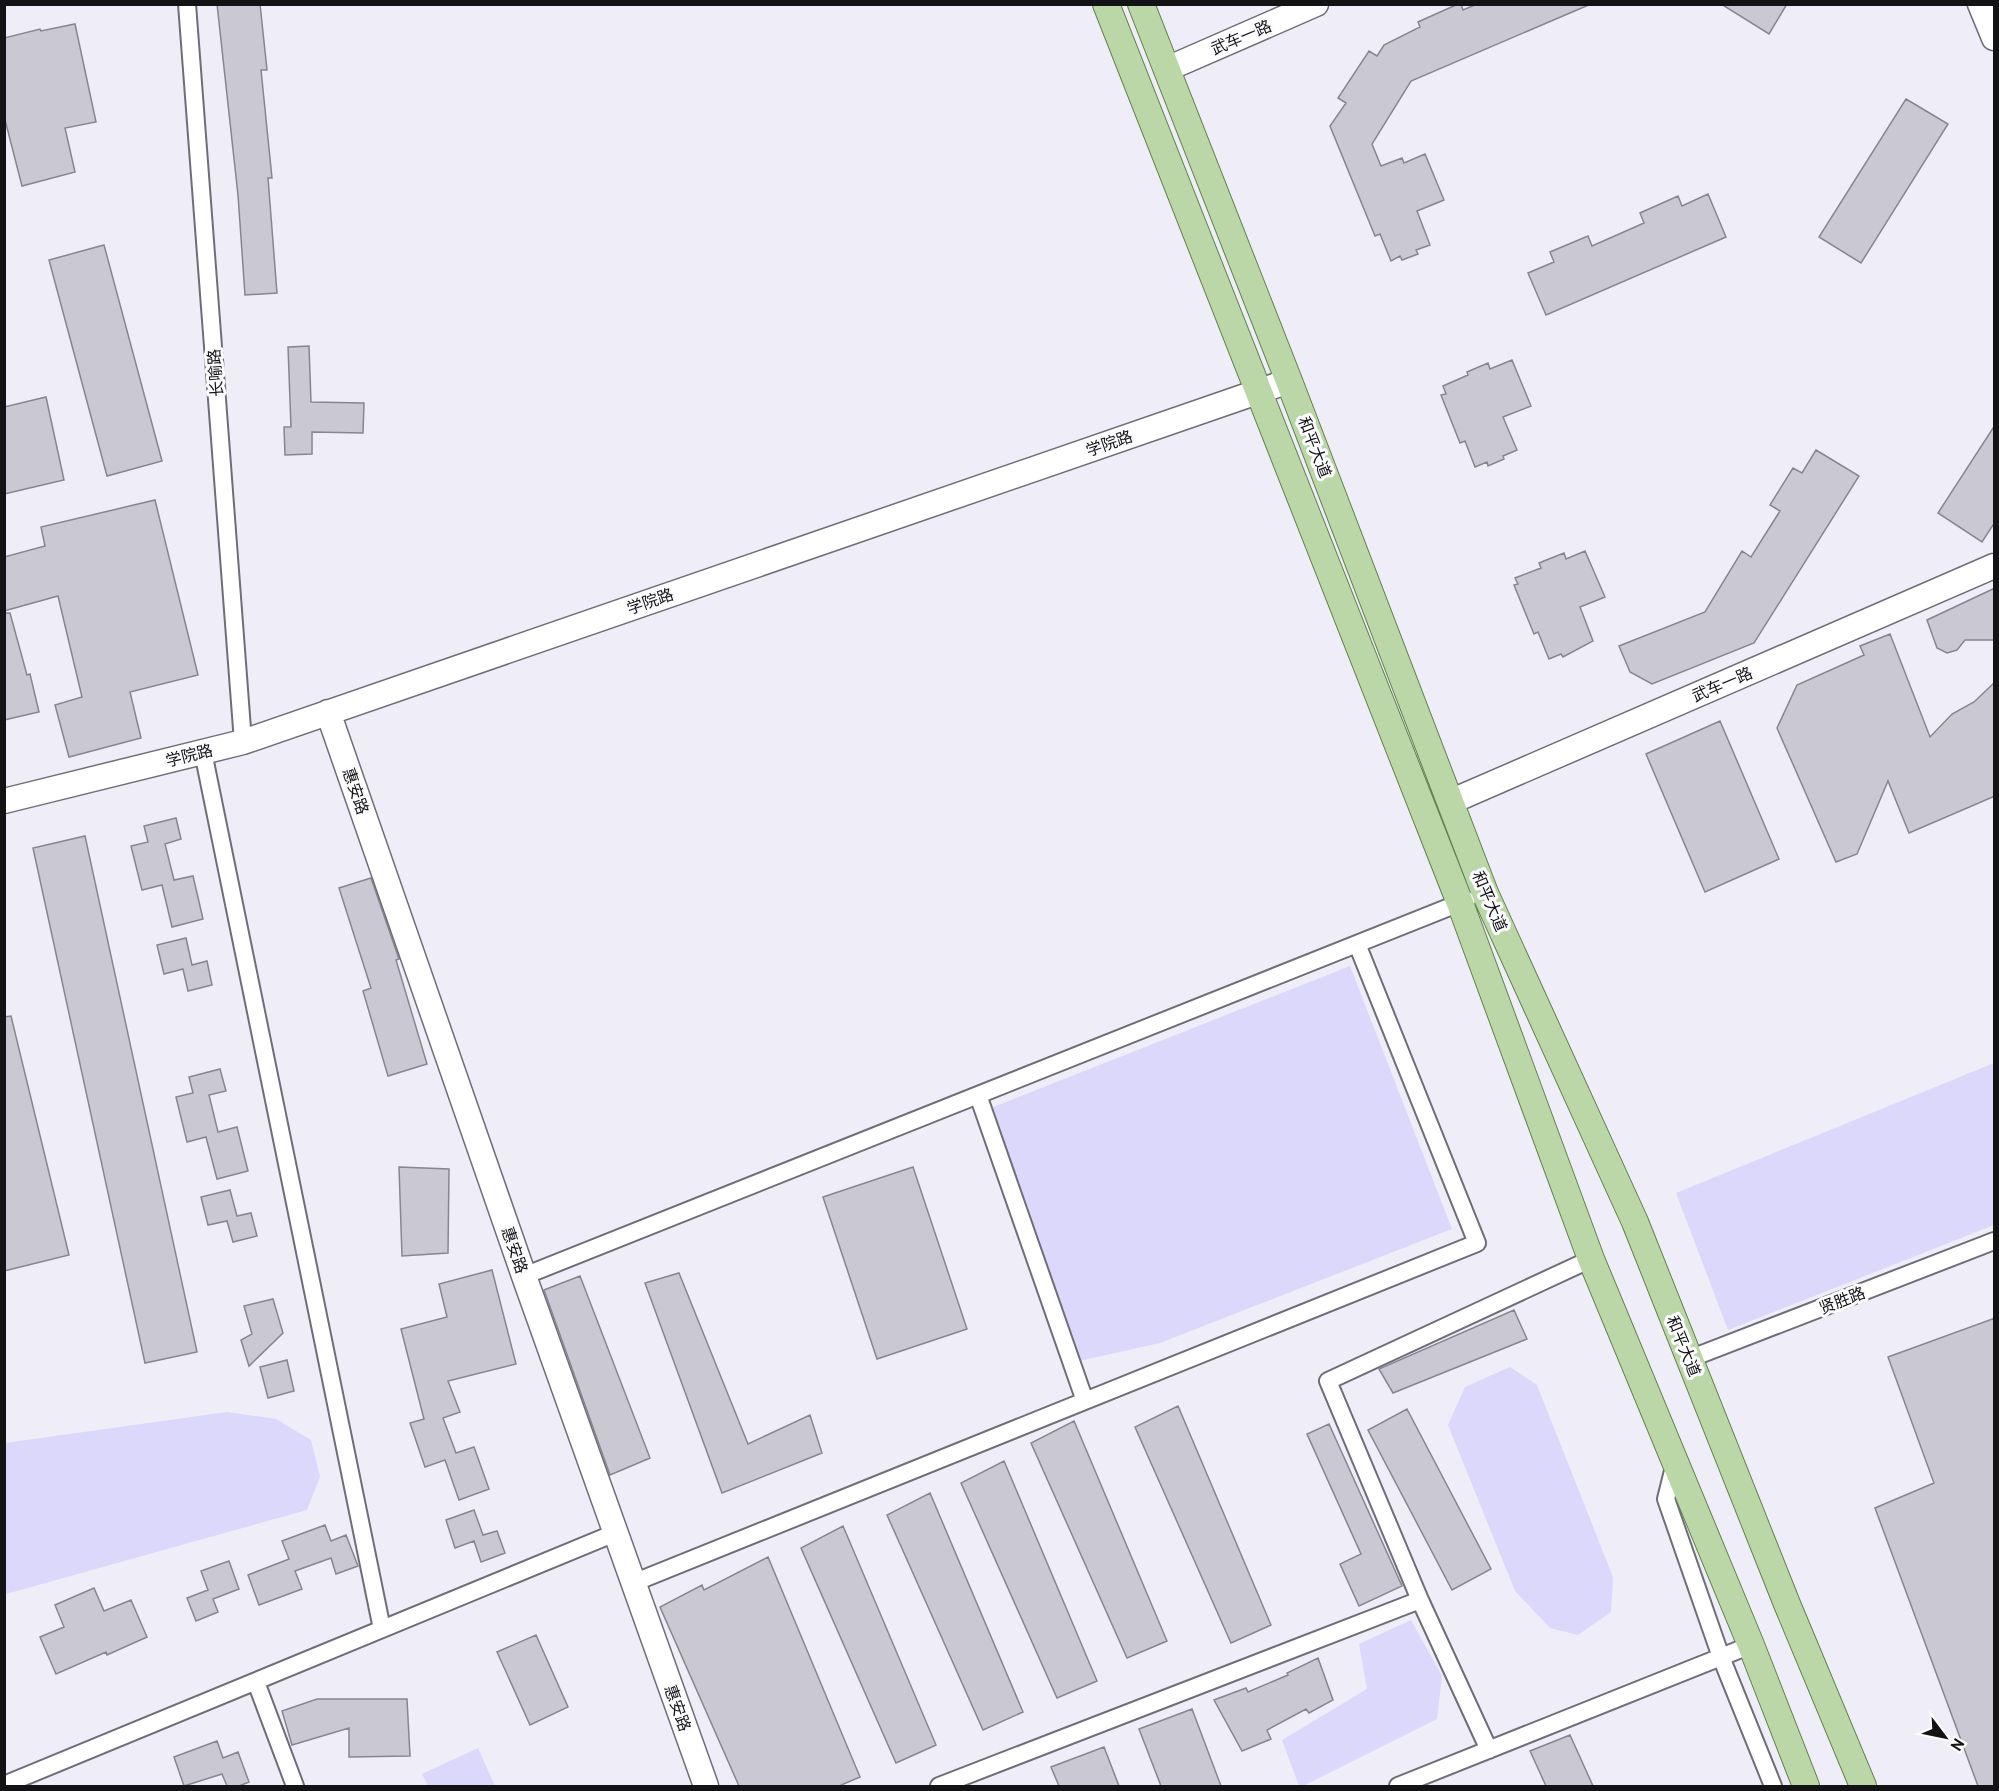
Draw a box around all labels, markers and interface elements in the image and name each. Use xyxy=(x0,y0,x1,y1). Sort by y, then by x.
street label: 武车一路 xyxy=(1208,15,1274,59)
street label: 长喻路 xyxy=(203,348,227,398)
street label: 和平大道 xyxy=(1294,414,1336,480)
street label: 学院路 xyxy=(1083,426,1135,460)
street label: 学院路 xyxy=(624,584,676,618)
street label: 武车一路 xyxy=(1689,662,1755,706)
street label: 学院路 xyxy=(163,739,215,771)
street label: 惠安路 xyxy=(339,765,373,817)
street label: 和平大道 xyxy=(1468,868,1512,934)
street label: 惠安路 xyxy=(498,1224,532,1276)
street label: 贤胜路 xyxy=(1816,1282,1868,1318)
street label: 和平大道 xyxy=(1663,1313,1705,1379)
street label: 惠安路 xyxy=(660,1682,696,1734)
north arrow xyxy=(1915,1707,1975,1767)
text: N xyxy=(1946,1735,1969,1755)

